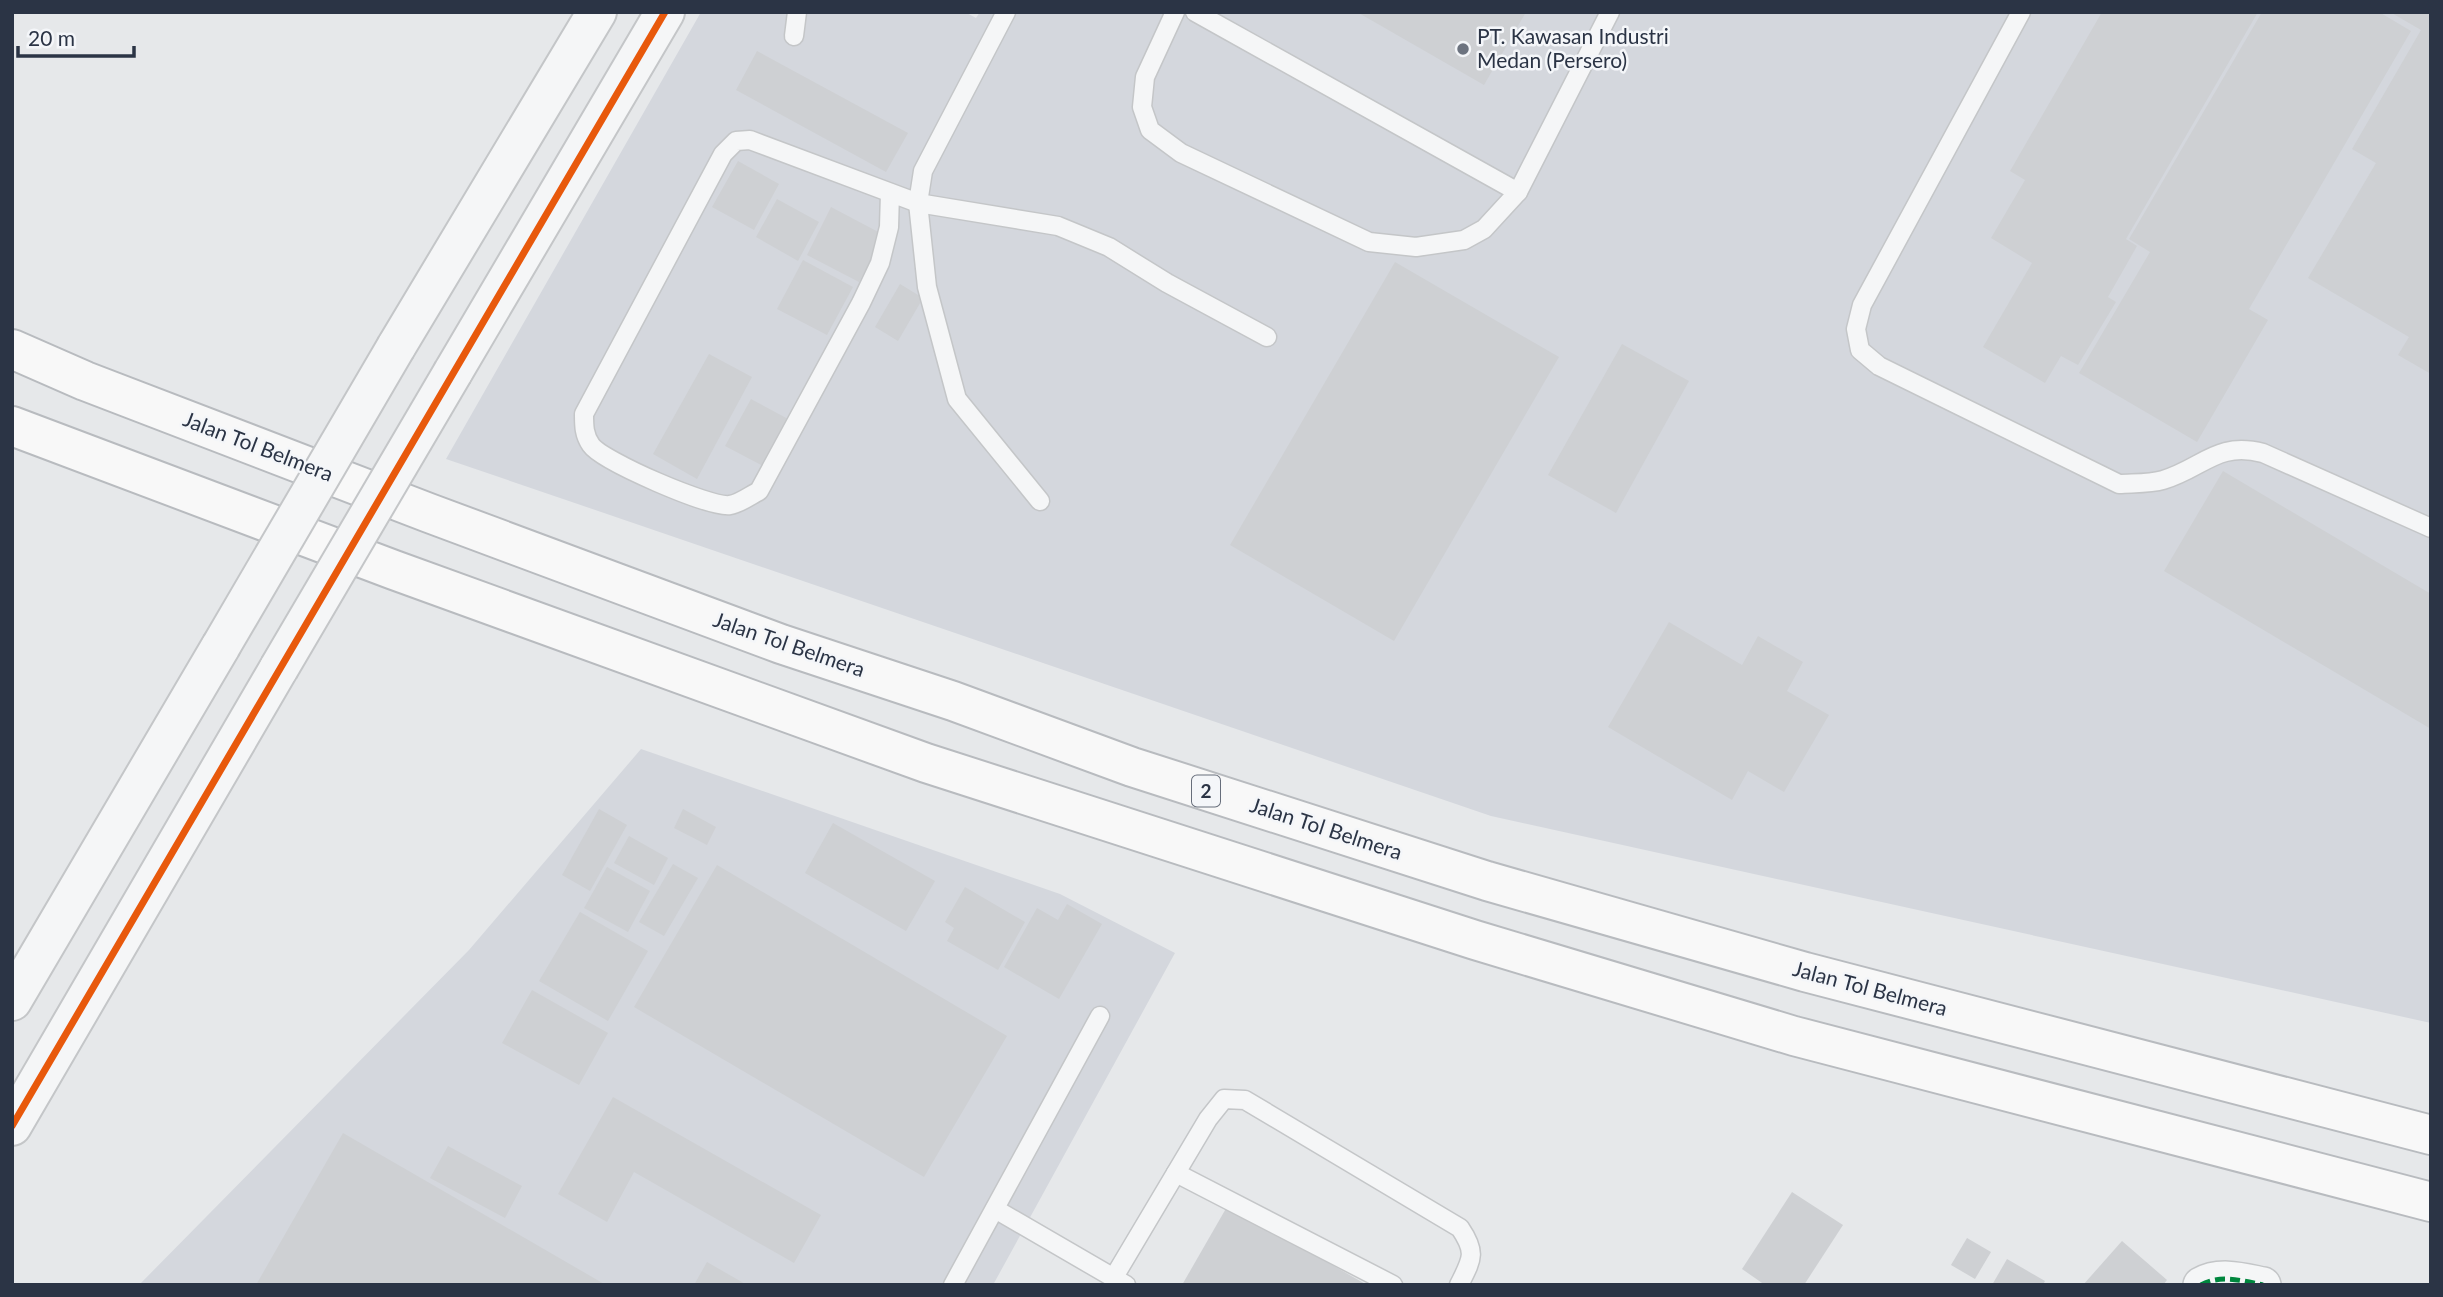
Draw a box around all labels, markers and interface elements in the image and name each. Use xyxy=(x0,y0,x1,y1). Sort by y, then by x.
scale bar xyxy=(18,14,133,58)
place label: PT. Kawasan Industri Medan (Persero) xyxy=(1477,23,1669,72)
text: 20 m xyxy=(28,25,75,50)
marker: PT. Kawasan Industri Medan (Persero) xyxy=(1455,41,1471,57)
street label: Jalan Tol Belmera xyxy=(180,406,337,486)
street label: Jalan Tol Belmera xyxy=(710,606,869,681)
road number: 2 xyxy=(1192,776,1220,806)
street label: Jalan Tol Belmera xyxy=(1247,791,1406,864)
street label: Jalan Tol Belmera xyxy=(1791,955,1950,1020)

